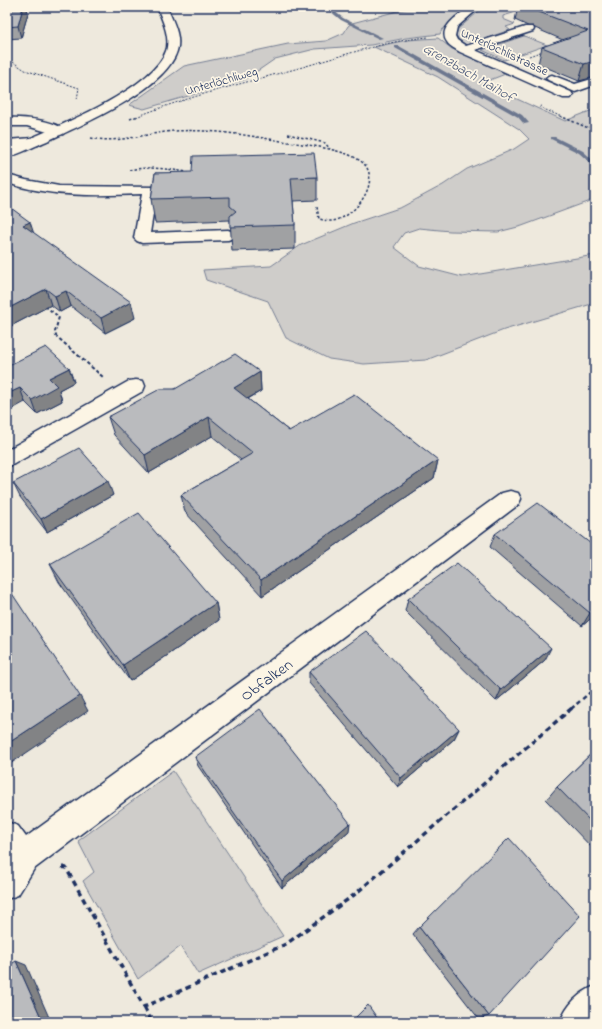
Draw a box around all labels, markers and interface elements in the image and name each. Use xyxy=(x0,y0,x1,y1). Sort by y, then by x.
street label: Unterlöchlistrasse xyxy=(457,24,552,81)
water label: Grenzbach Maihof xyxy=(419,39,520,109)
street label: Unterlöchliweg xyxy=(183,62,260,102)
street label: Obfalken xyxy=(236,653,298,708)

